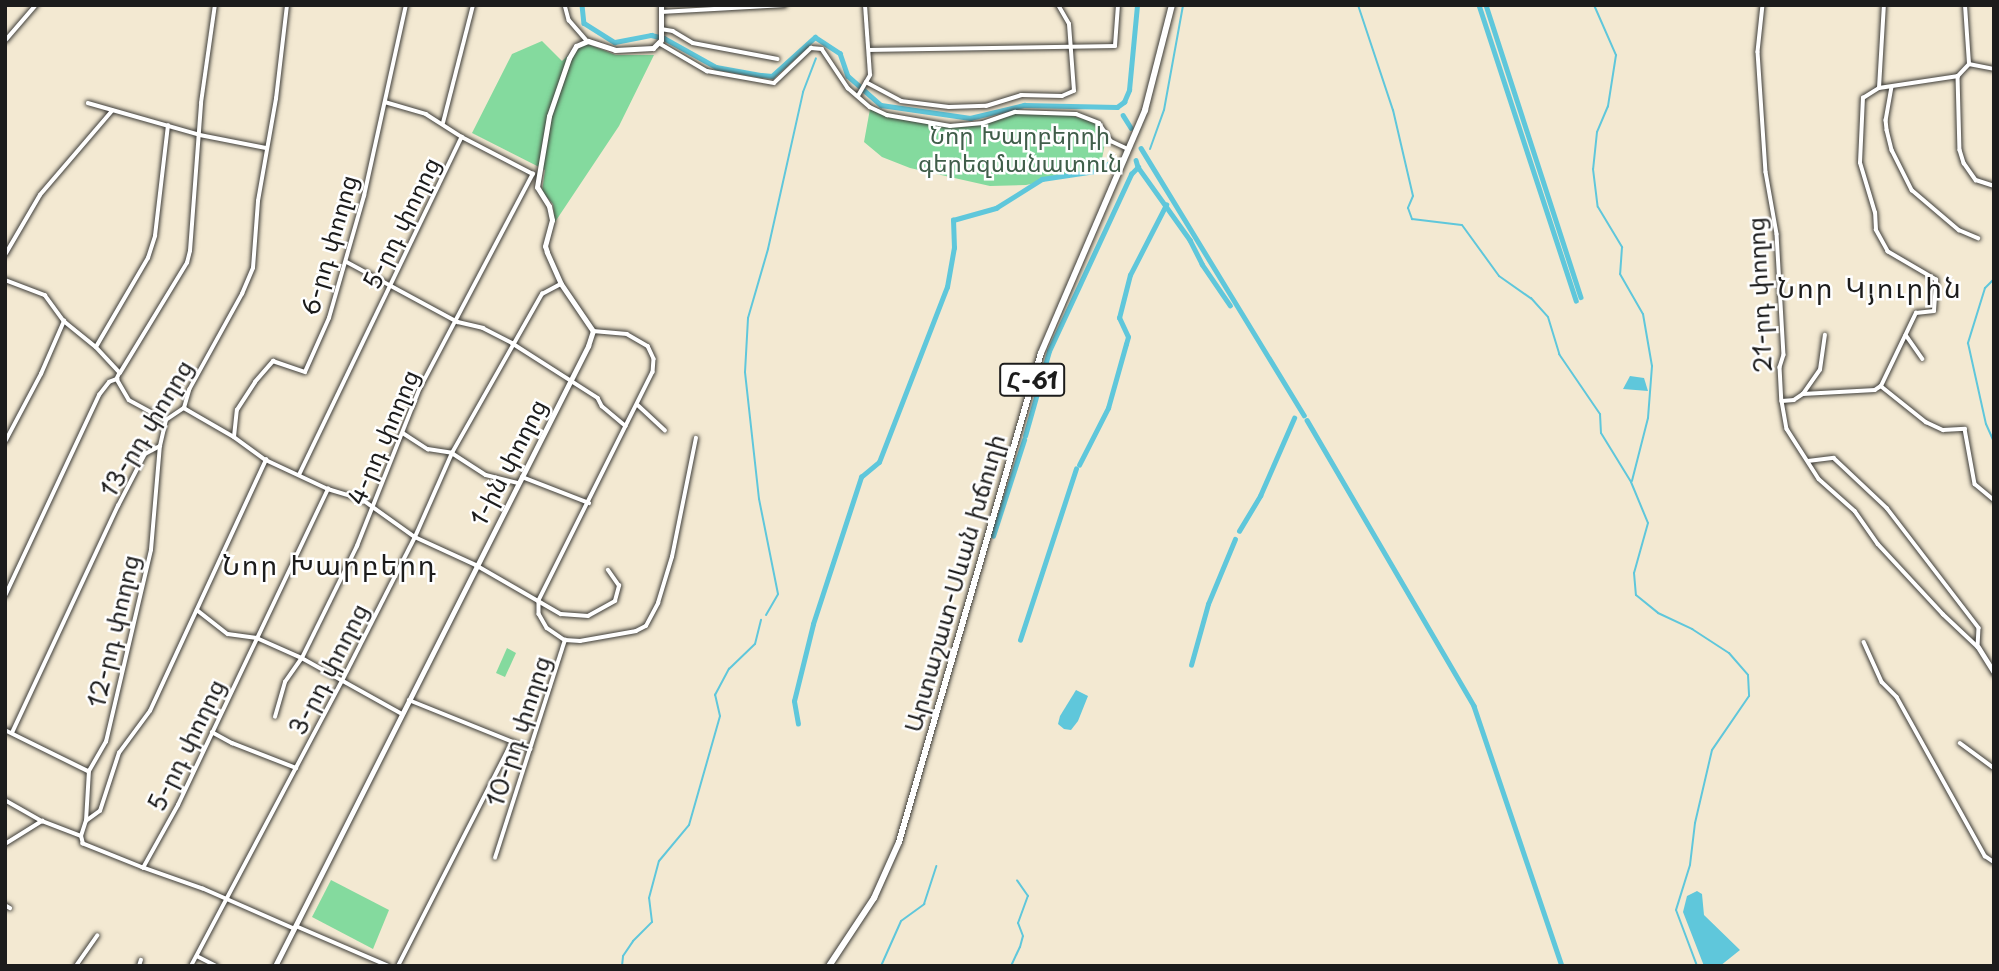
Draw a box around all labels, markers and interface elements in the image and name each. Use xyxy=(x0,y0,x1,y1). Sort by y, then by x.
park label: Նոր Խարբերդի գերեզմանատուն xyxy=(918,121,1122,177)
street label: 5-րդ փողոց xyxy=(357,152,445,294)
street label: 6-րդ փողոց xyxy=(295,171,363,319)
street label: 21-րդ փողոց xyxy=(1741,216,1777,374)
district label: Նոր Կյուրին xyxy=(1779,270,1961,304)
street label: 13-րդ փողոց xyxy=(94,354,198,502)
road number: Հ-61 xyxy=(999,360,1065,400)
street label: 4-րդ փողոց xyxy=(342,365,424,509)
street label: 1-ին փողոց xyxy=(464,394,552,530)
street label: Արտաշատ-Սևան խճուղի xyxy=(898,431,1010,735)
district label: Նոր Խարբերդ xyxy=(224,547,436,581)
street label: 12-րդ փողոց xyxy=(81,552,145,710)
street label: 3-րդ փողոց xyxy=(282,598,374,740)
street label: 10-րդ փողոց xyxy=(480,652,556,810)
street label: 5-րդ փողոց xyxy=(142,674,230,816)

